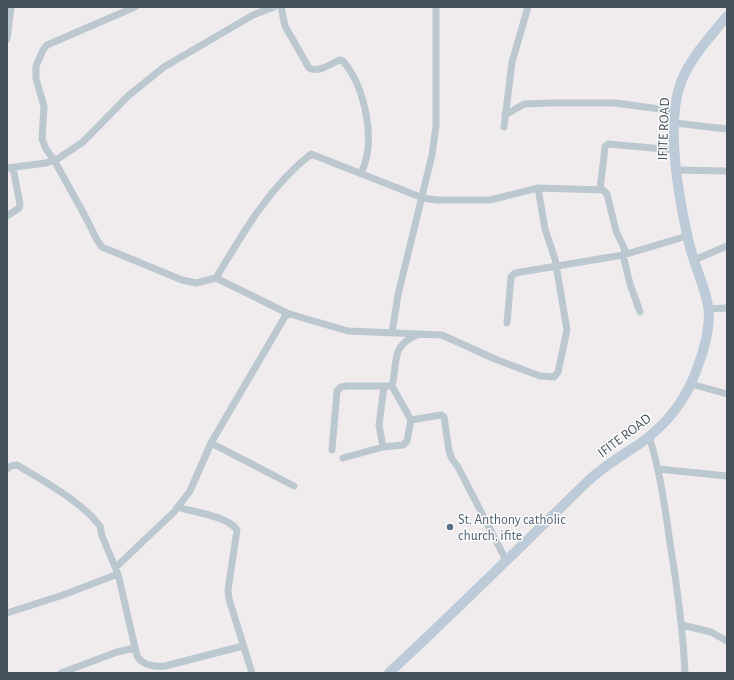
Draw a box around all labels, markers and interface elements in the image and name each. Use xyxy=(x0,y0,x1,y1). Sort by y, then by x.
street label: IFITE ROAD xyxy=(656,97,672,161)
street label: IFITE ROAD xyxy=(595,411,654,460)
place label: St. Anthony catholic church, ifite xyxy=(458,513,566,543)
marker: St. Anthony catholic church, ifite xyxy=(445,522,455,532)

